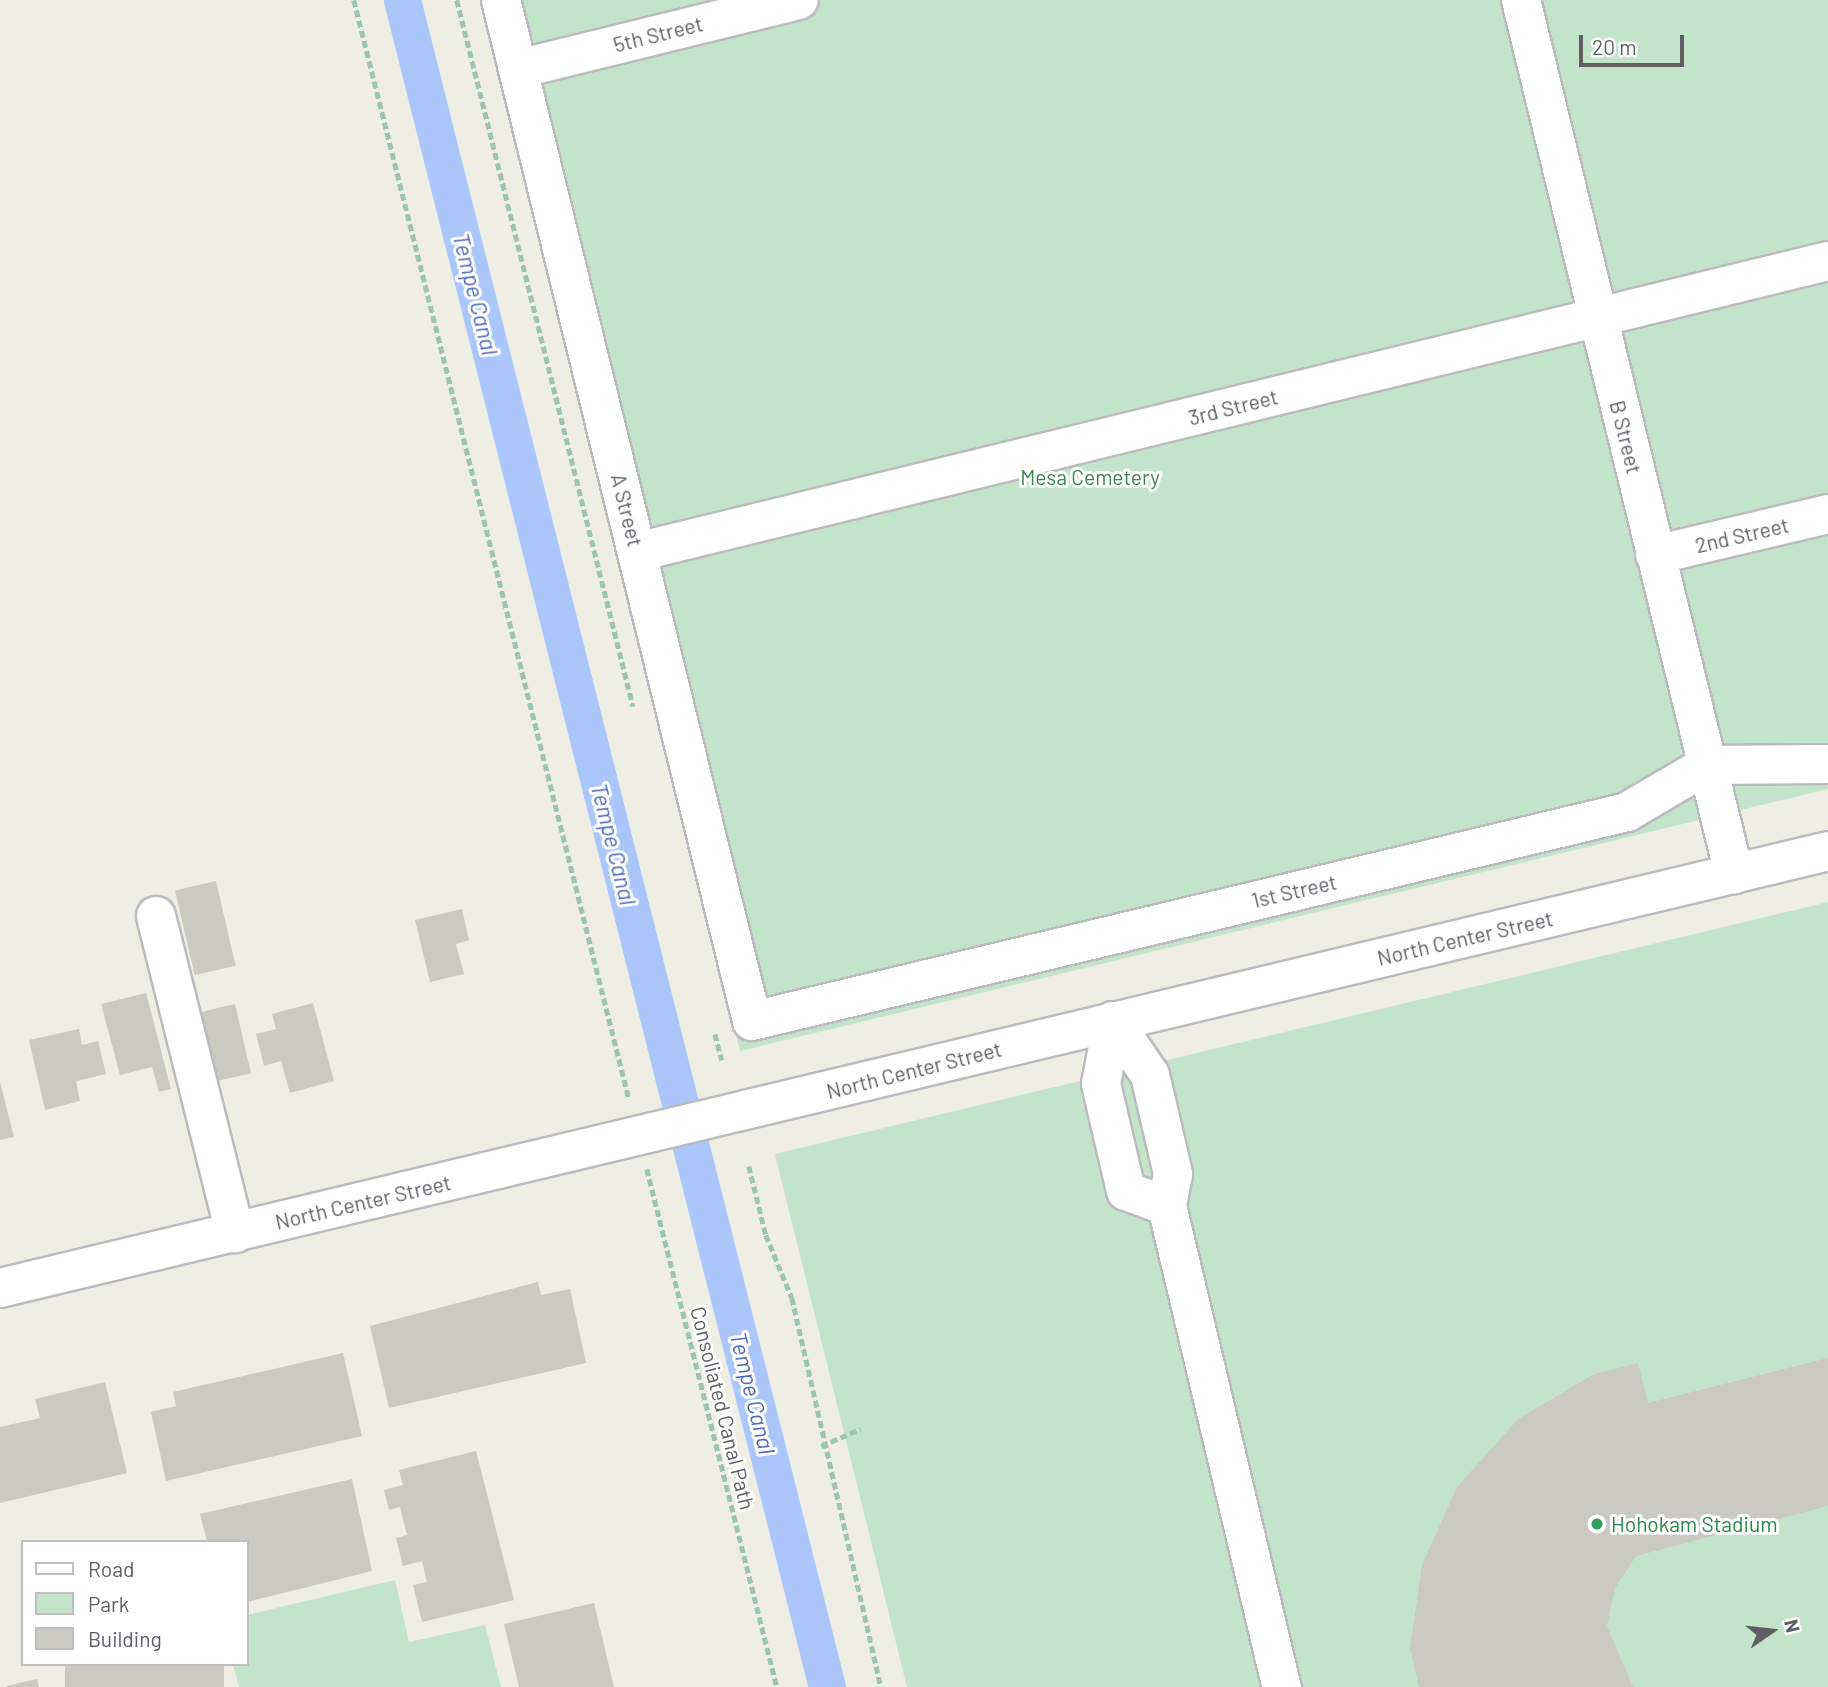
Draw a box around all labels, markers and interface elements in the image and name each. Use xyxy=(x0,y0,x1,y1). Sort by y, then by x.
street label: 5th Street xyxy=(611,11,705,57)
scale bar xyxy=(1583,21,1688,65)
text: 20 m xyxy=(1592,34,1637,59)
water label: Tempe Canal xyxy=(448,230,504,358)
street label: 3rd Street xyxy=(1186,384,1280,430)
street label: B Street xyxy=(1605,398,1647,476)
park label: Mesa Cemetery xyxy=(1020,464,1160,490)
street label: A Street xyxy=(606,471,648,549)
street label: 2nd Street xyxy=(1693,512,1791,558)
water label: Tempe Canal xyxy=(586,780,642,908)
street label: 1st Street xyxy=(1249,869,1339,913)
street label: North Center Street xyxy=(1375,906,1555,970)
street label: North Center Street xyxy=(824,1036,1004,1104)
street label: North Center Street xyxy=(273,1170,453,1234)
street label: Consoliated Canal Path xyxy=(686,1304,760,1512)
water label: Tempe Canal xyxy=(725,1329,781,1457)
place label: Hohokam Stadium xyxy=(1611,1511,1778,1537)
marker: Hohokam Stadium xyxy=(1589,1516,1605,1532)
legend xyxy=(21,1540,248,1666)
text: Road xyxy=(88,1556,134,1581)
text: Park xyxy=(88,1591,129,1616)
north arrow xyxy=(1737,1596,1807,1666)
text: N xyxy=(1780,1617,1806,1635)
text: Building xyxy=(88,1626,162,1651)

